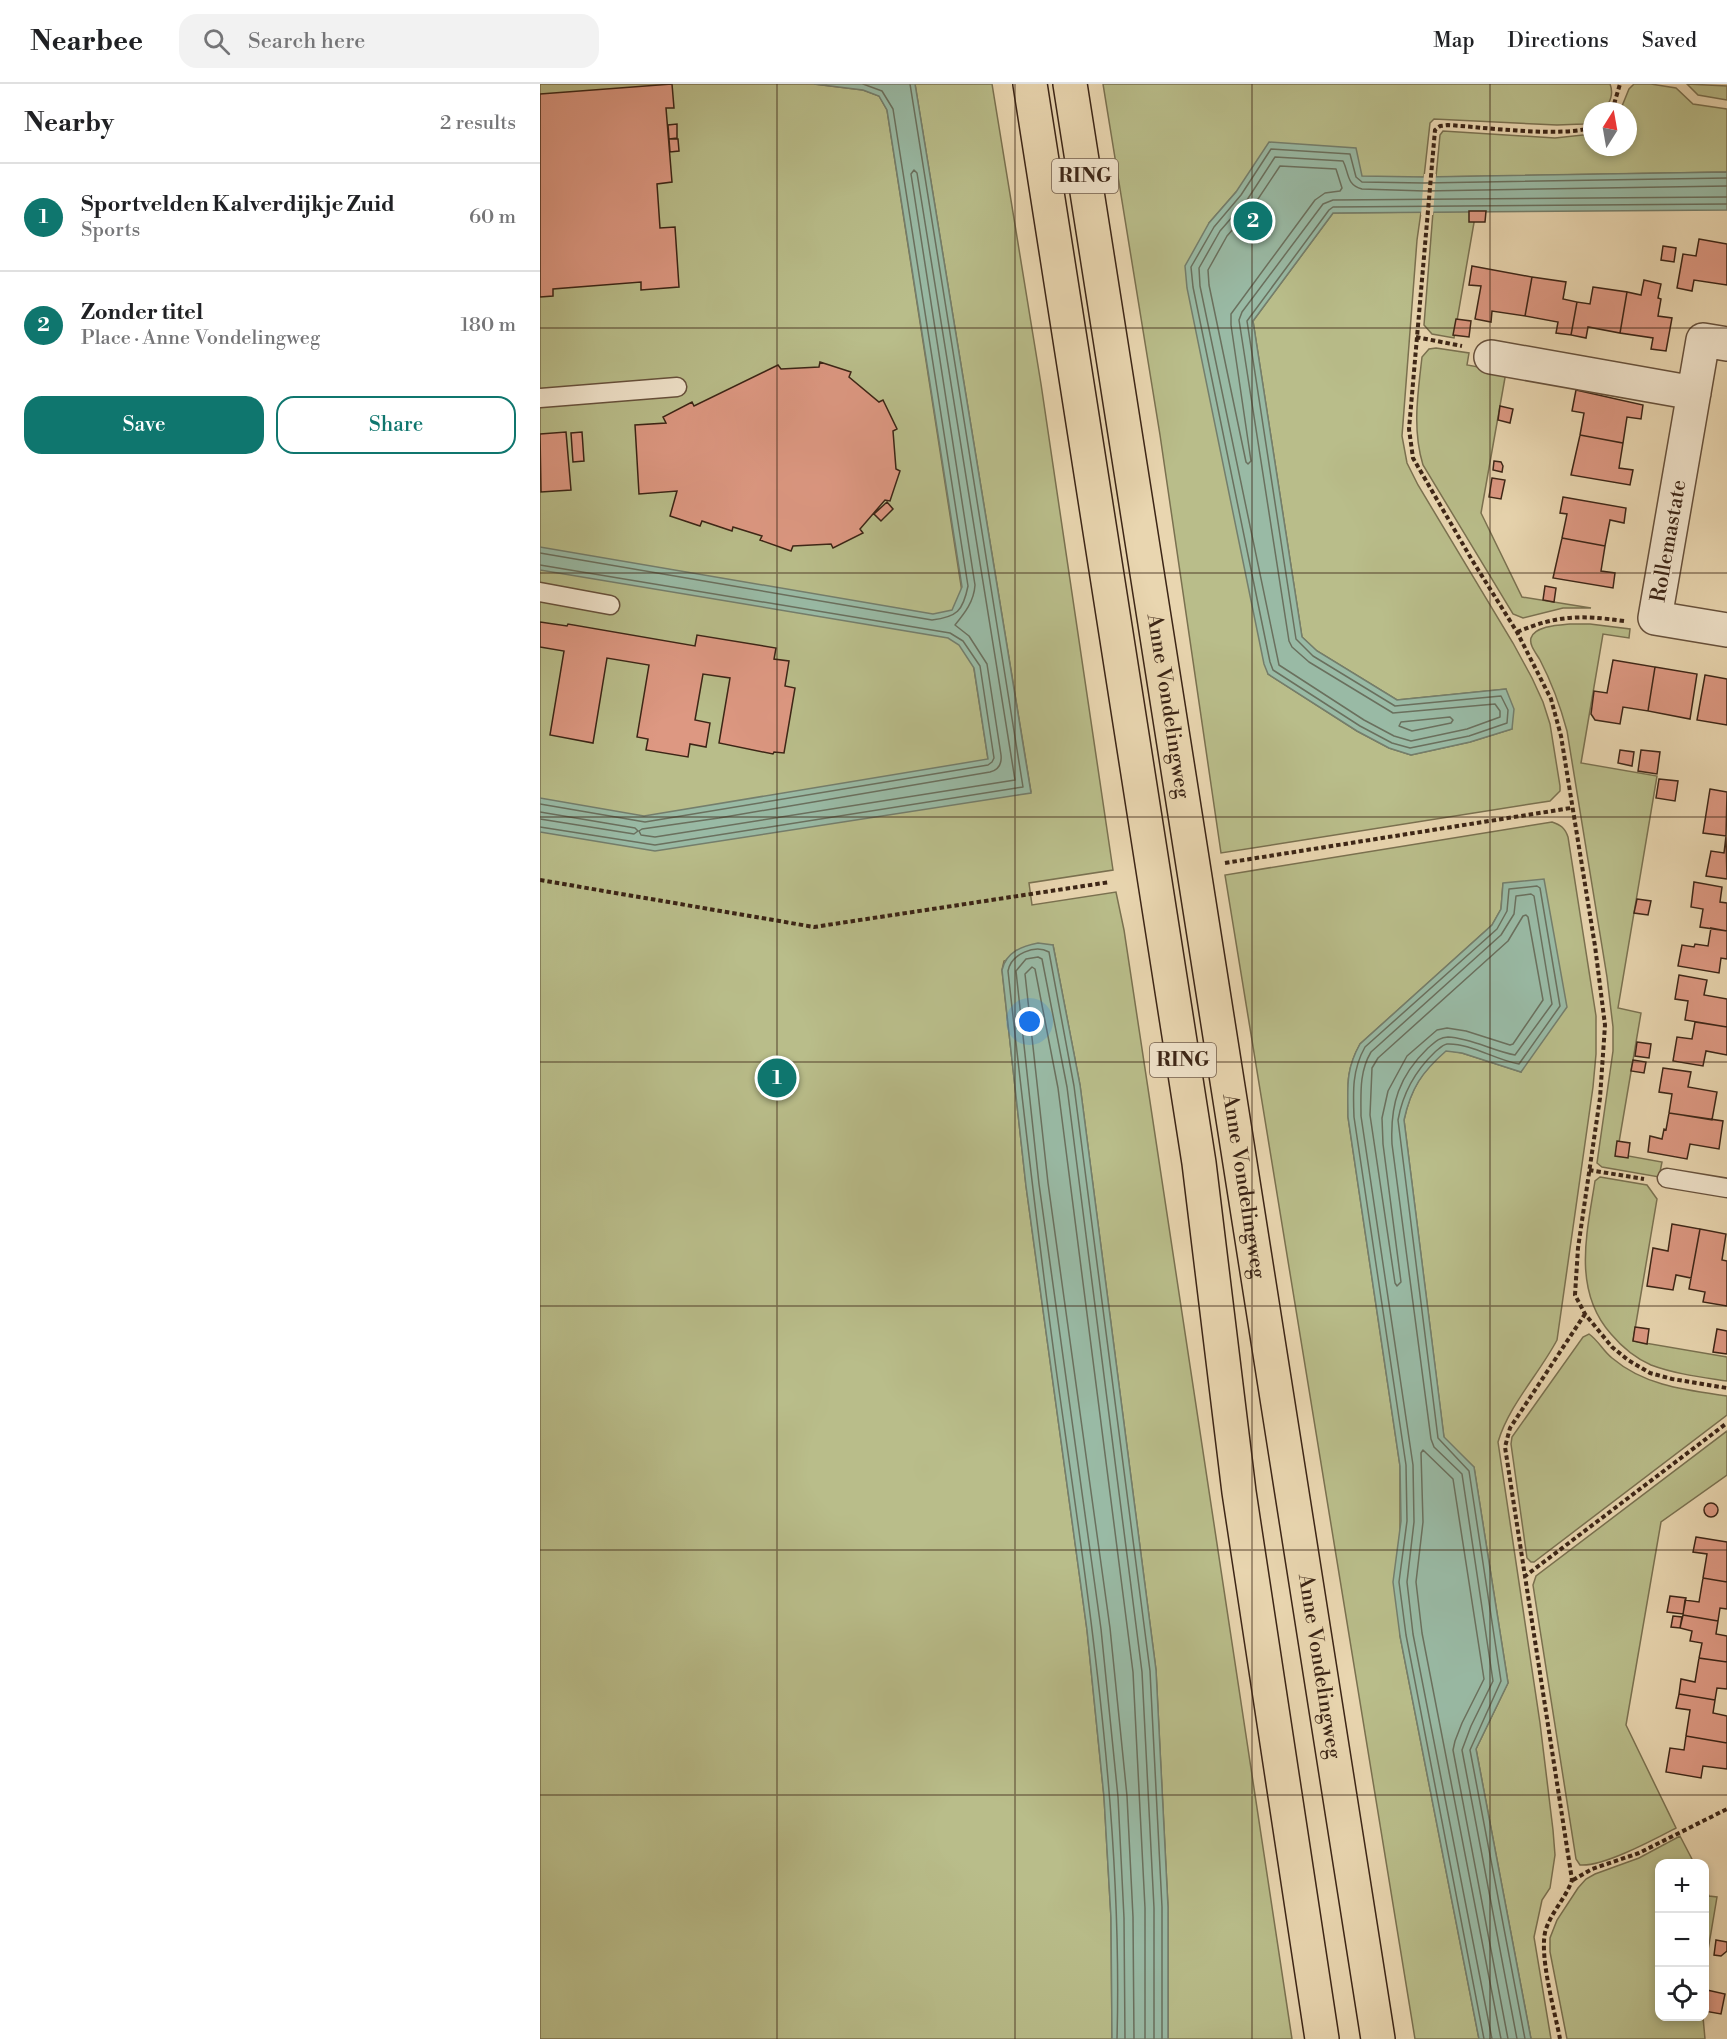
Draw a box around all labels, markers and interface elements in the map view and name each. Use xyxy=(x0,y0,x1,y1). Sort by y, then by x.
search box xyxy=(179,14,599,68)
text: Nearbee xyxy=(30,24,143,59)
icon: search xyxy=(200,25,233,58)
text: Search here xyxy=(248,28,365,55)
text: Map xyxy=(1433,28,1475,54)
text: Directions xyxy=(1508,28,1609,54)
text: Saved xyxy=(1642,28,1697,54)
north arrow xyxy=(1583,102,1637,156)
text: Nearby xyxy=(24,107,114,139)
text: 2 results xyxy=(440,111,516,136)
road number: RING xyxy=(1052,159,1118,193)
text: Sportvelden Kalverdijkje Zuid xyxy=(81,191,395,218)
pin: 2 xyxy=(1234,198,1272,244)
text: 1 xyxy=(39,205,48,230)
text: 60 m xyxy=(469,205,516,230)
text: Sports xyxy=(81,218,140,243)
text: Zonder titel xyxy=(81,299,203,326)
text: 2 xyxy=(37,313,50,338)
text: 180 m xyxy=(461,313,516,338)
text: Place · Anne Vondelingweg xyxy=(81,326,320,351)
button: Save xyxy=(24,396,264,454)
button: Share xyxy=(276,396,516,454)
street label: Rollemastate xyxy=(1645,478,1693,604)
street label: Anne Vondelingweg xyxy=(1141,611,1195,801)
your location xyxy=(1015,1007,1044,1036)
road number: RING xyxy=(1150,1043,1216,1077)
pin: 1 xyxy=(758,1056,796,1100)
street label: Anne Vondelingweg xyxy=(1216,1091,1271,1281)
street label: Anne Vondelingweg xyxy=(1292,1571,1347,1761)
map controls xyxy=(1655,1859,1709,2021)
button: + xyxy=(1655,1859,1709,1913)
button: − xyxy=(1655,1913,1709,1967)
button: locate xyxy=(1655,1967,1709,2021)

